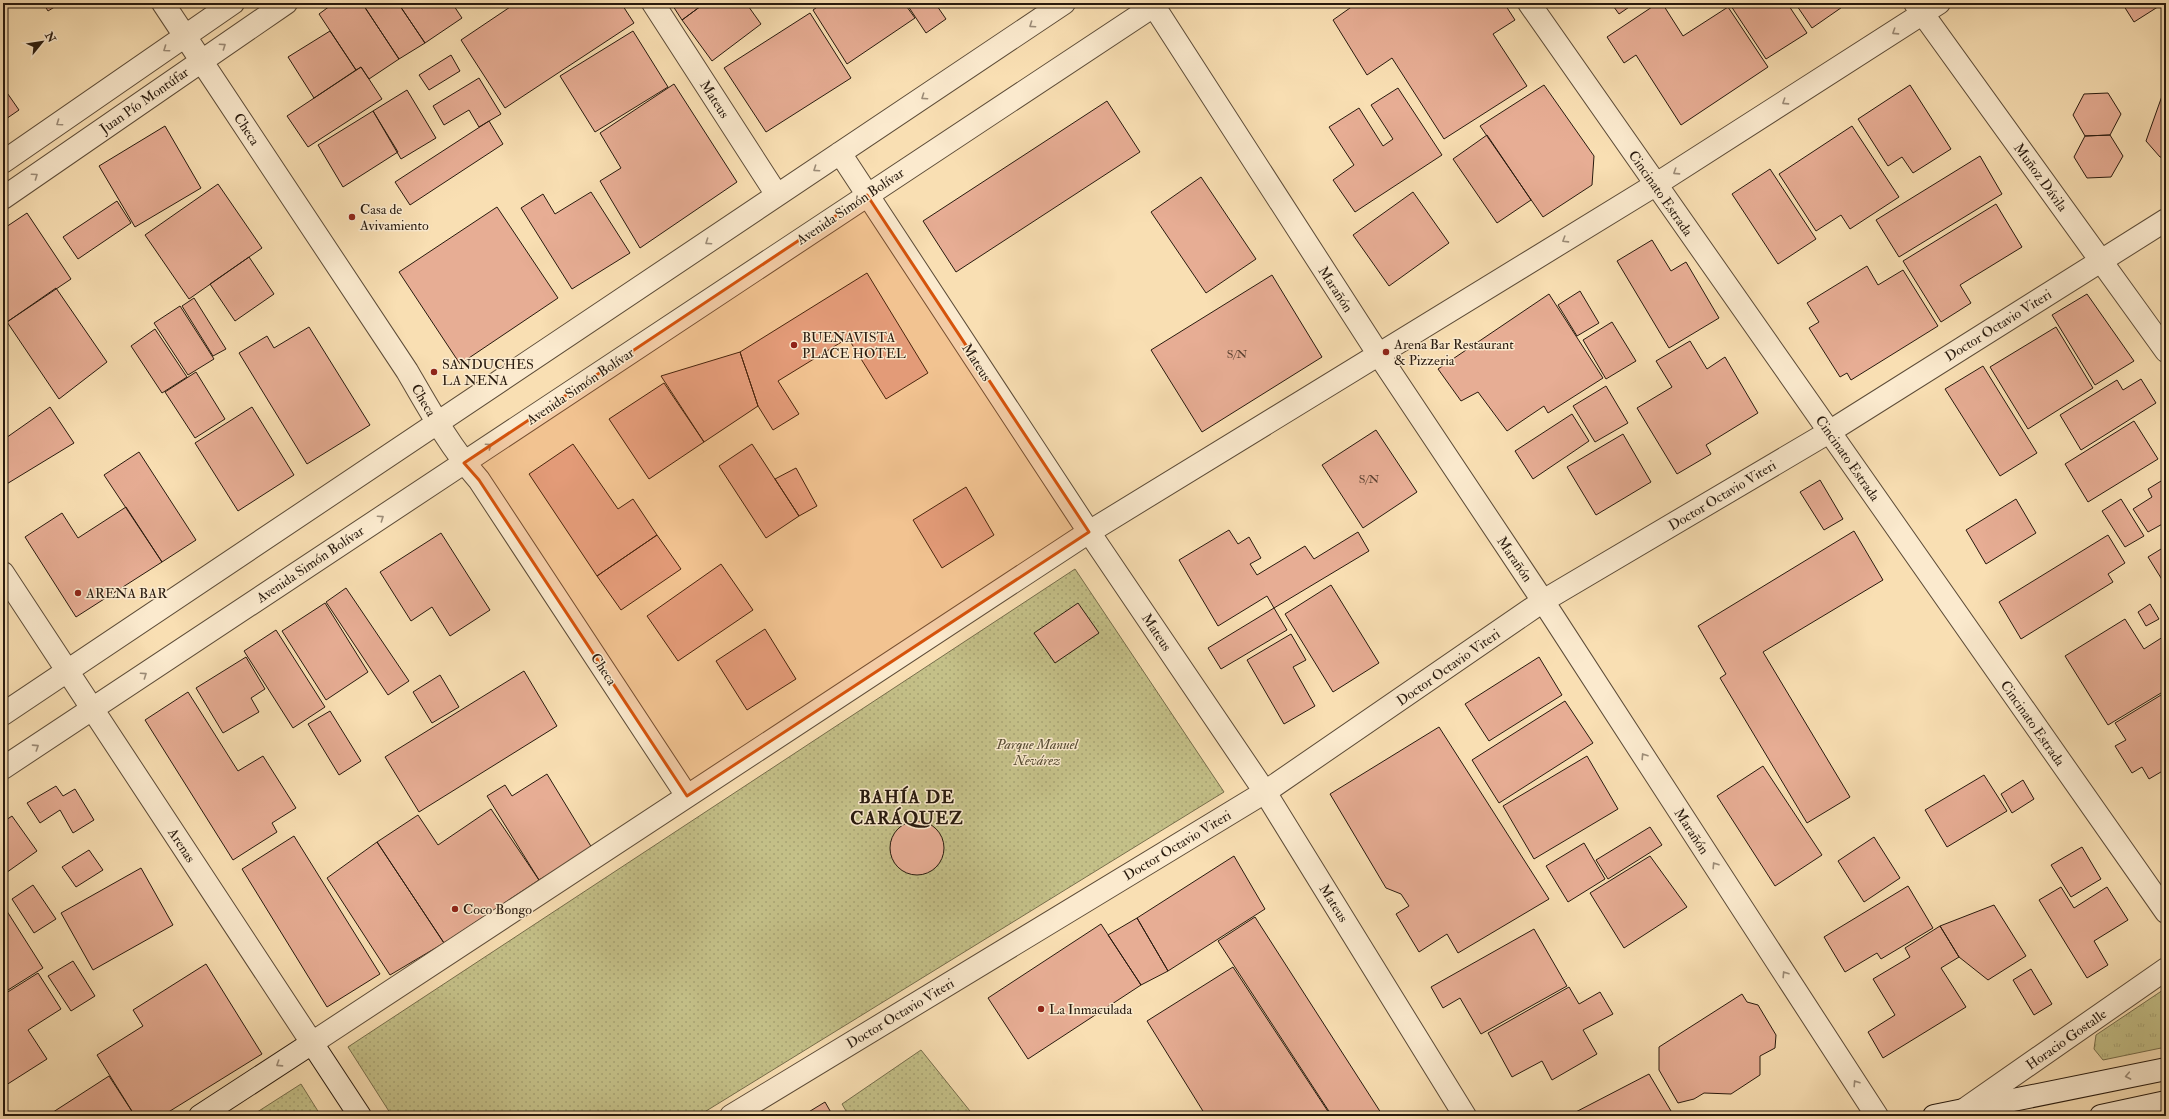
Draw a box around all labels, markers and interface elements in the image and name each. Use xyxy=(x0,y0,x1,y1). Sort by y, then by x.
one-way arrow xyxy=(1029,20,1036,27)
north arrow xyxy=(22,22,62,62)
one-way arrow xyxy=(1892,27,1899,34)
text: N xyxy=(42,29,59,46)
one-way arrow xyxy=(219,43,226,51)
one-way arrow xyxy=(163,44,170,52)
street label: Juan Pío Montúfar xyxy=(96,63,193,138)
street label: Mateus xyxy=(696,77,733,122)
one-way arrow xyxy=(921,92,928,99)
one-way arrow xyxy=(1782,97,1789,105)
street label: Checa xyxy=(230,110,263,149)
one-way arrow xyxy=(56,118,63,126)
street label: Muñoz Dávila xyxy=(2010,140,2071,215)
street label: Cincinato Estrada xyxy=(1625,147,1697,240)
street label: Avenida Simón Bolívar xyxy=(792,164,908,249)
one-way arrow xyxy=(813,164,820,171)
one-way arrow xyxy=(1673,167,1680,174)
one-way arrow xyxy=(31,173,38,181)
place label: Casa de Avivamiento xyxy=(359,201,429,234)
marker: Casa de Avivamiento xyxy=(347,212,357,222)
one-way arrow xyxy=(1562,236,1569,243)
one-way arrow xyxy=(705,237,712,244)
street label: Marañón xyxy=(1314,263,1357,315)
street label: Doctor Octavio Viteri xyxy=(1942,286,2055,365)
place label: BUENAVISTA PLACE HOTEL xyxy=(802,329,906,362)
place label: Arena Bar Restaurant & Pizzeria xyxy=(1393,336,1514,369)
marker: BUENAVISTA PLACE HOTEL xyxy=(789,340,799,350)
street label: Mateus xyxy=(958,340,995,385)
street label: Avenida Simón Bolívar xyxy=(522,344,638,429)
house number: S/N xyxy=(1227,347,1248,362)
marker: Arena Bar Restaurant & Pizzeria xyxy=(1381,347,1391,357)
place label: SANDUCHES LA NENA xyxy=(442,356,534,389)
marker: SANDUCHES LA NENA xyxy=(429,367,439,377)
street label: Checa xyxy=(407,381,440,420)
street label: Cincinato Estrada xyxy=(1812,412,1884,505)
one-way arrow xyxy=(485,443,492,451)
street label: Doctor Octavio Viteri xyxy=(1665,456,1779,534)
house number: S/N xyxy=(1359,472,1380,487)
one-way arrow xyxy=(376,516,383,523)
street label: Avenida Simón Bolívar xyxy=(252,522,368,607)
street label: Marañón xyxy=(1493,533,1536,585)
place label: ARENA BAR xyxy=(85,585,168,602)
marker: ARENA BAR xyxy=(73,588,83,598)
street label: Mateus xyxy=(1138,610,1175,654)
street label: Doctor Octavio Viteri xyxy=(1393,625,1504,710)
street label: Checa xyxy=(587,650,620,689)
one-way arrow xyxy=(140,672,147,679)
street label: Cincinato Estrada xyxy=(1997,677,2069,770)
park label: Parque Manuel Nevárez xyxy=(995,736,1079,769)
one-way arrow xyxy=(31,744,38,751)
one-way arrow xyxy=(1641,753,1649,760)
district label: BAHÍA DE CARÁQUEZ xyxy=(850,785,964,830)
street label: Marañón xyxy=(1670,805,1713,857)
street label: Doctor Octavio Viteri xyxy=(1120,806,1234,884)
street label: Arenas xyxy=(164,824,199,866)
one-way arrow xyxy=(1712,862,1719,869)
street label: Mateus xyxy=(1315,881,1352,926)
place label: Coco Bongo xyxy=(463,901,532,918)
marker: Coco Bongo xyxy=(450,904,460,914)
one-way arrow xyxy=(1783,971,1790,978)
street label: Doctor Octavio Viteri xyxy=(843,974,957,1052)
place label: La Inmaculada xyxy=(1049,1001,1132,1018)
marker: La Inmaculada xyxy=(1036,1004,1046,1014)
street label: Horacio Gostalle xyxy=(2023,1005,2110,1073)
one-way arrow xyxy=(276,1059,283,1067)
one-way arrow xyxy=(2125,1072,2131,1080)
one-way arrow xyxy=(1853,1080,1861,1087)

